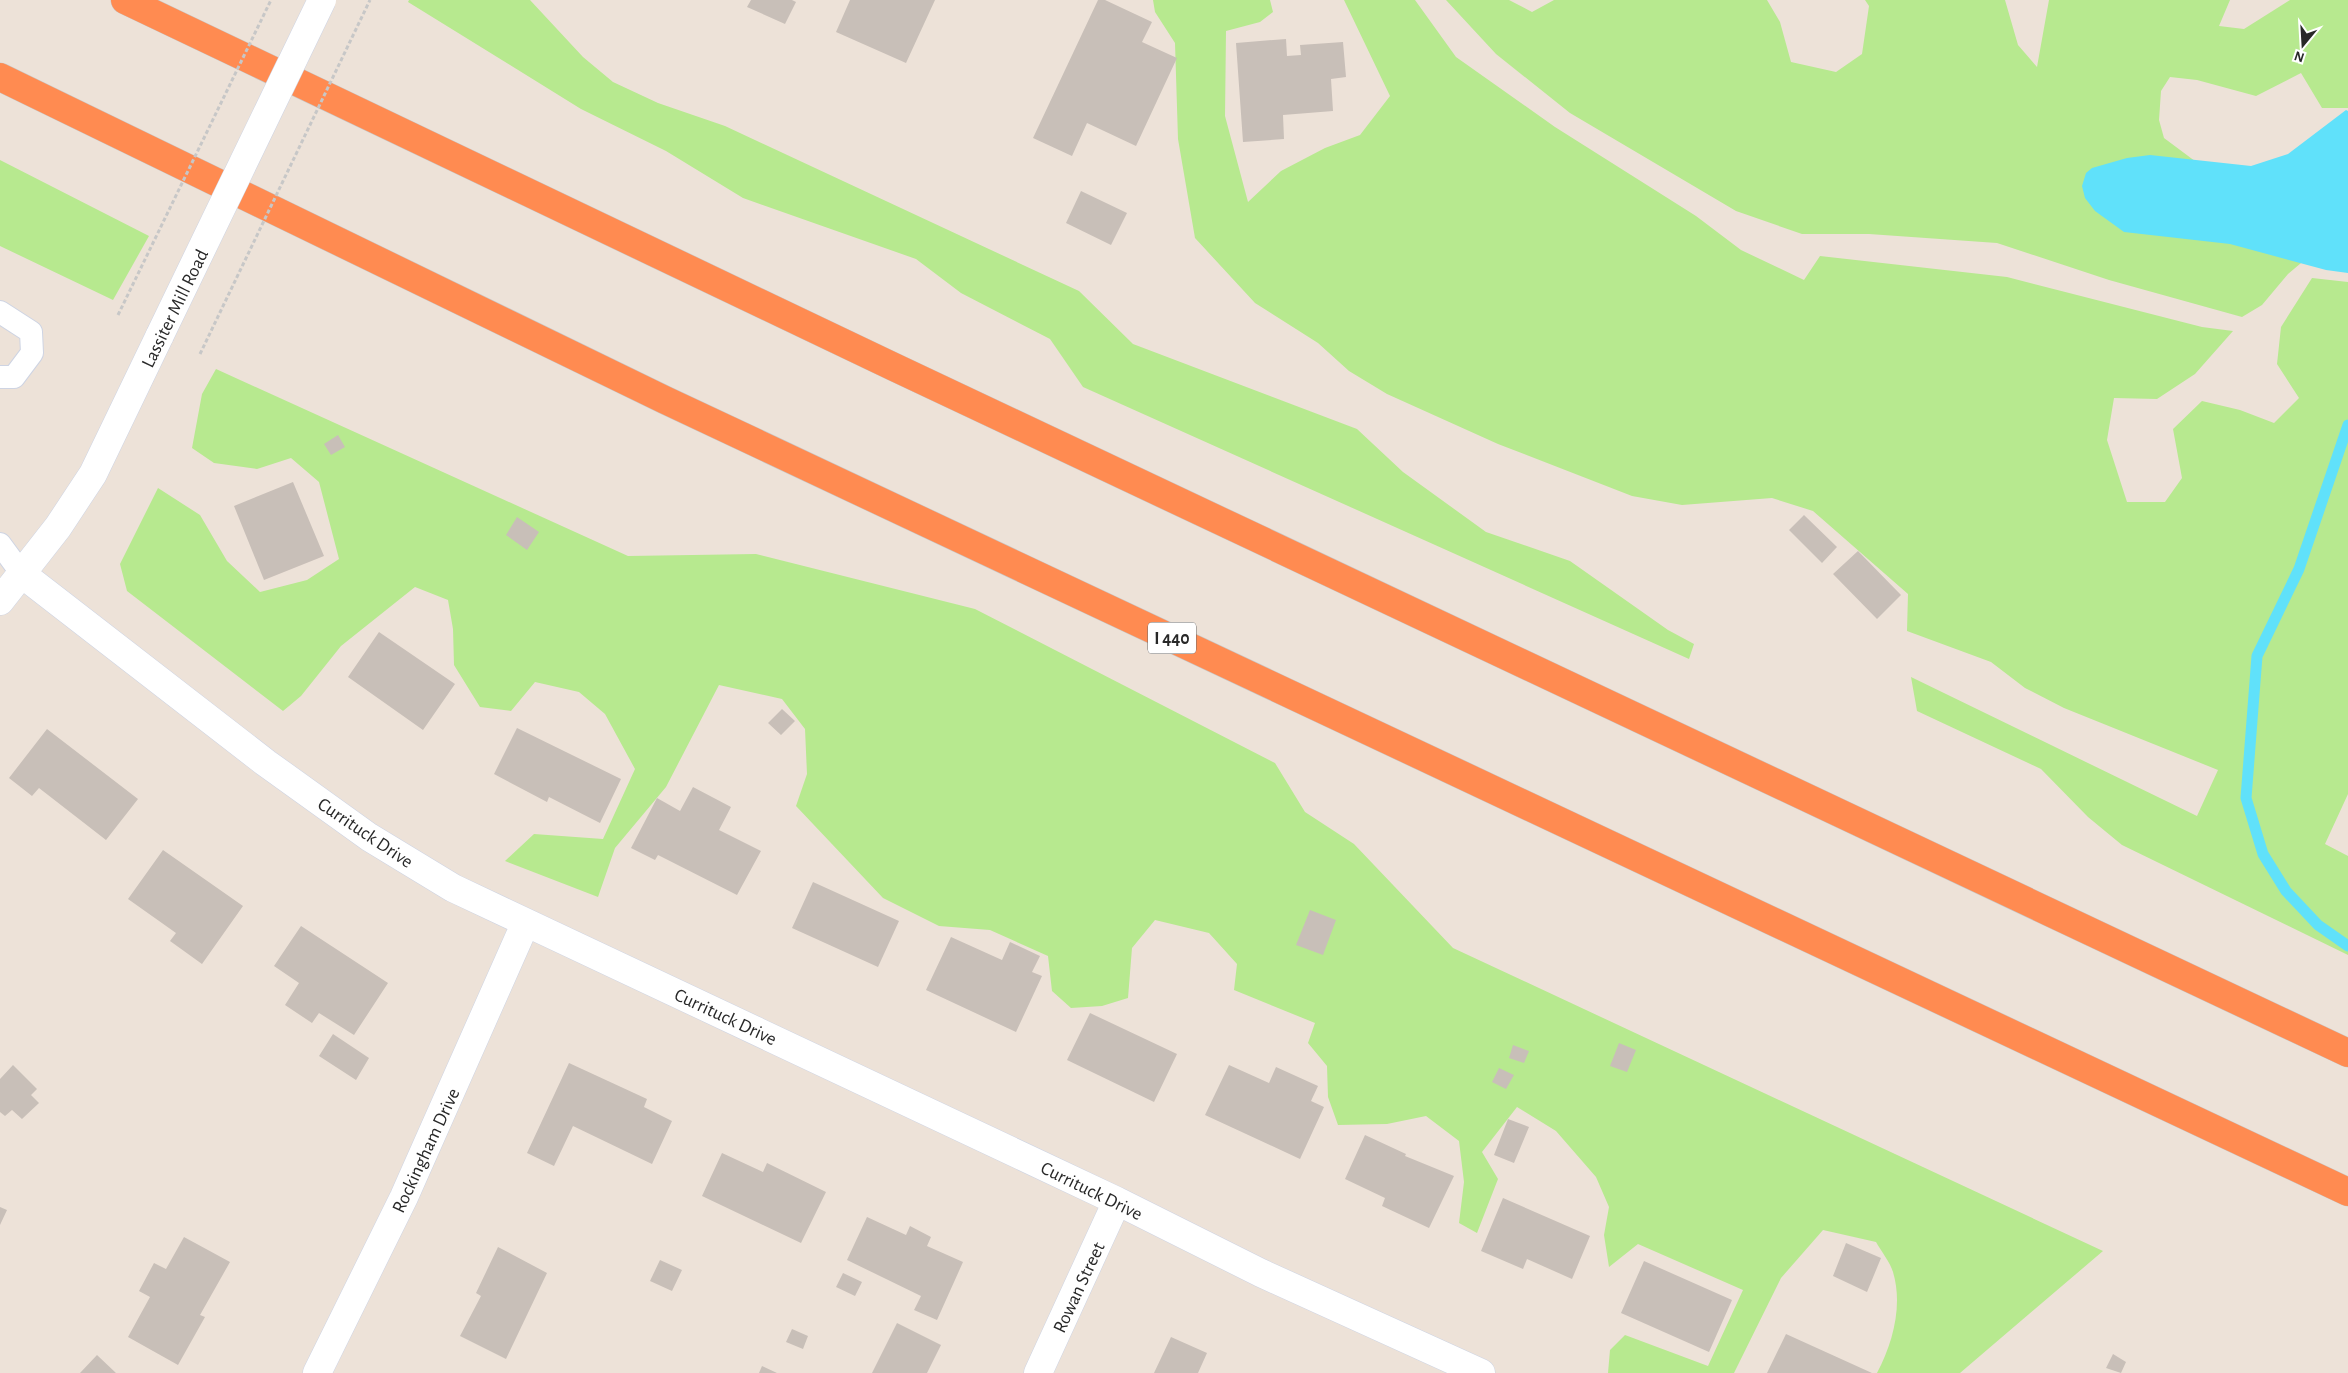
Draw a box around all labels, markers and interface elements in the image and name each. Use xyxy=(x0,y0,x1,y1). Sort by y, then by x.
north arrow xyxy=(2278,20,2328,70)
text: N xyxy=(2292,48,2306,65)
street label: Lassiter Mill Road xyxy=(139,246,212,371)
road number: I 440 xyxy=(1148,622,1196,654)
street label: Currituck Drive xyxy=(314,795,416,872)
street label: Currituck Drive xyxy=(671,985,779,1049)
street label: Rockingham Drive xyxy=(389,1085,464,1216)
street label: Currituck Drive xyxy=(1038,1159,1145,1224)
street label: Rowan Street xyxy=(1050,1239,1109,1336)

